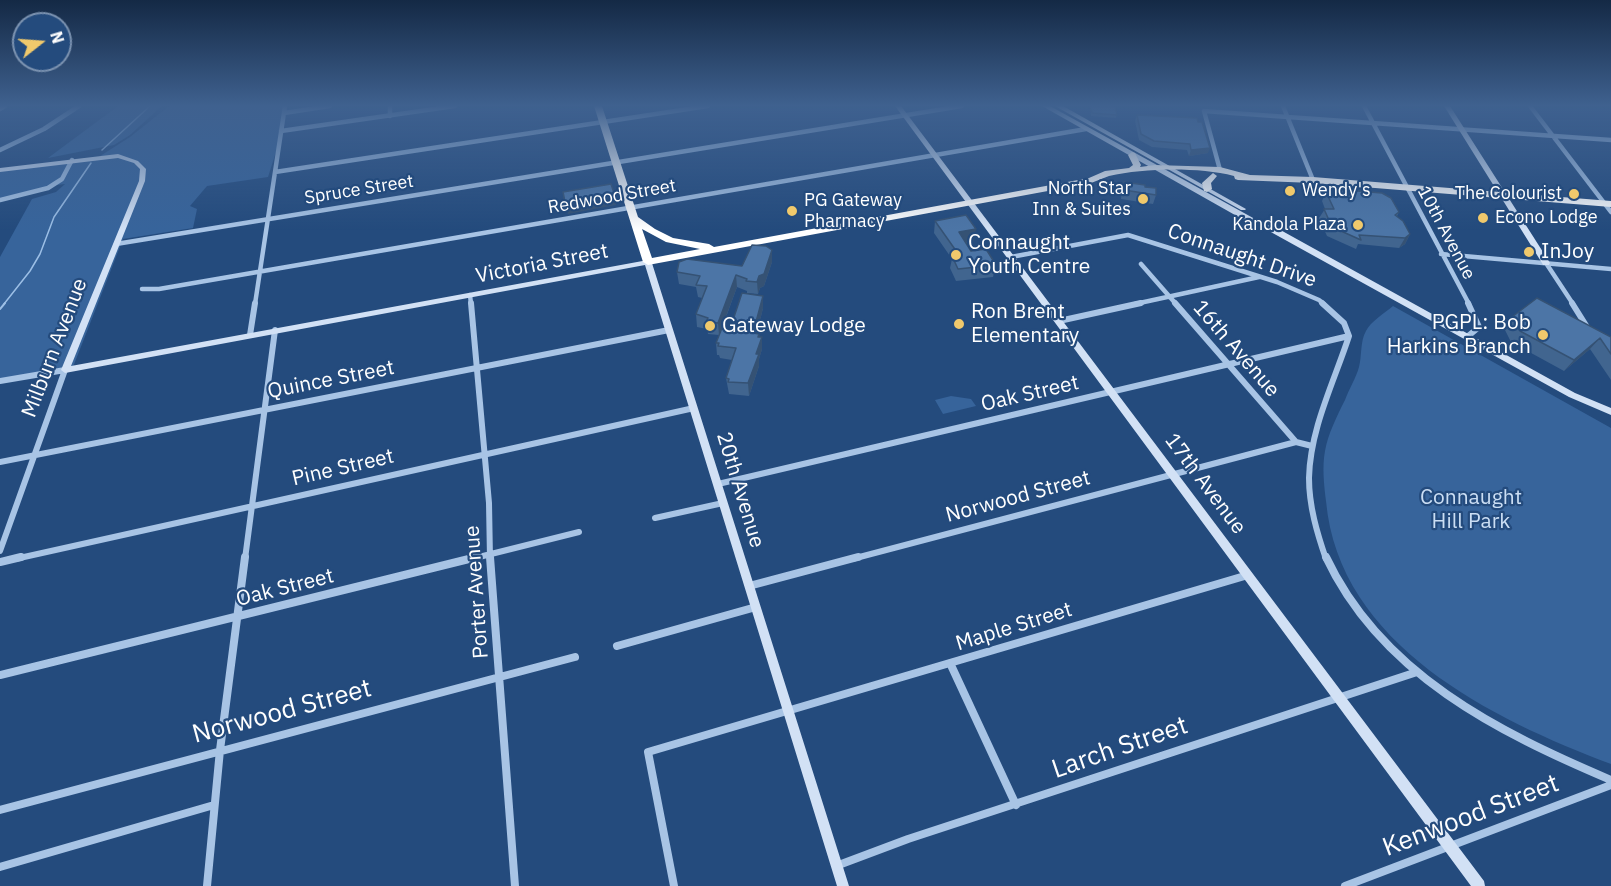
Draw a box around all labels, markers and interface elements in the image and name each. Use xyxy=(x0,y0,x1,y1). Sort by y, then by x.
north arrow xyxy=(12,12,72,72)
text: N xyxy=(46,29,69,46)
street label: Spruce Street xyxy=(303,171,415,209)
street label: Redwood Street xyxy=(546,175,678,219)
place label: North Star Inn & Suites xyxy=(1032,178,1131,220)
place label: Wendy's xyxy=(1302,180,1371,202)
street label: 10th Avenue xyxy=(1412,183,1480,283)
place label: The Colourist xyxy=(1455,183,1562,205)
marker: Wendy's xyxy=(1283,184,1297,198)
marker: The Colourist xyxy=(1567,187,1581,201)
place label: PG Gateway Pharmacy xyxy=(804,190,902,232)
marker: North Star Inn & Suites xyxy=(1136,192,1150,206)
marker: PG Gateway Pharmacy xyxy=(785,204,799,218)
place label: Econo Lodge xyxy=(1495,207,1598,229)
marker: Econo Lodge xyxy=(1476,211,1490,225)
place label: Kandola Plaza xyxy=(1232,214,1346,236)
marker: Kandola Plaza xyxy=(1351,218,1365,232)
street label: Connaught Drive xyxy=(1164,219,1320,293)
place label: Connaught Youth Centre xyxy=(968,230,1090,280)
street label: Victoria Street xyxy=(474,239,610,289)
place label: InJoy xyxy=(1541,239,1594,265)
marker: InJoy xyxy=(1522,245,1536,259)
marker: Connaught Youth Centre xyxy=(949,248,963,262)
street label: Milburn Avenue xyxy=(17,275,93,421)
street label: 16th Avenue xyxy=(1187,296,1285,402)
place label: Ron Brent Elementary xyxy=(971,299,1079,349)
place label: PGPL: Bob Harkins Branch xyxy=(1387,310,1531,360)
place label: Gateway Lodge xyxy=(722,313,866,339)
marker: Ron Brent Elementary xyxy=(952,317,966,331)
marker: Gateway Lodge xyxy=(703,319,717,333)
marker: PGPL: Bob Harkins Branch xyxy=(1536,328,1550,342)
street label: Quince Street xyxy=(266,355,396,405)
street label: Oak Street xyxy=(979,371,1081,417)
street label: 20th Avenue xyxy=(710,429,770,551)
street label: 17th Avenue xyxy=(1159,429,1251,539)
street label: Pine Street xyxy=(290,444,396,492)
street label: Norwood Street xyxy=(943,466,1093,528)
park label: Connaught Hill Park xyxy=(1420,485,1522,535)
street label: Porter Avenue xyxy=(460,525,494,659)
street label: Oak Street xyxy=(234,564,336,612)
street label: Maple Street xyxy=(953,597,1075,657)
street label: Norwood Street xyxy=(189,673,375,751)
street label: Larch Street xyxy=(1048,710,1192,786)
street label: Kenwood Street xyxy=(1378,768,1564,864)

